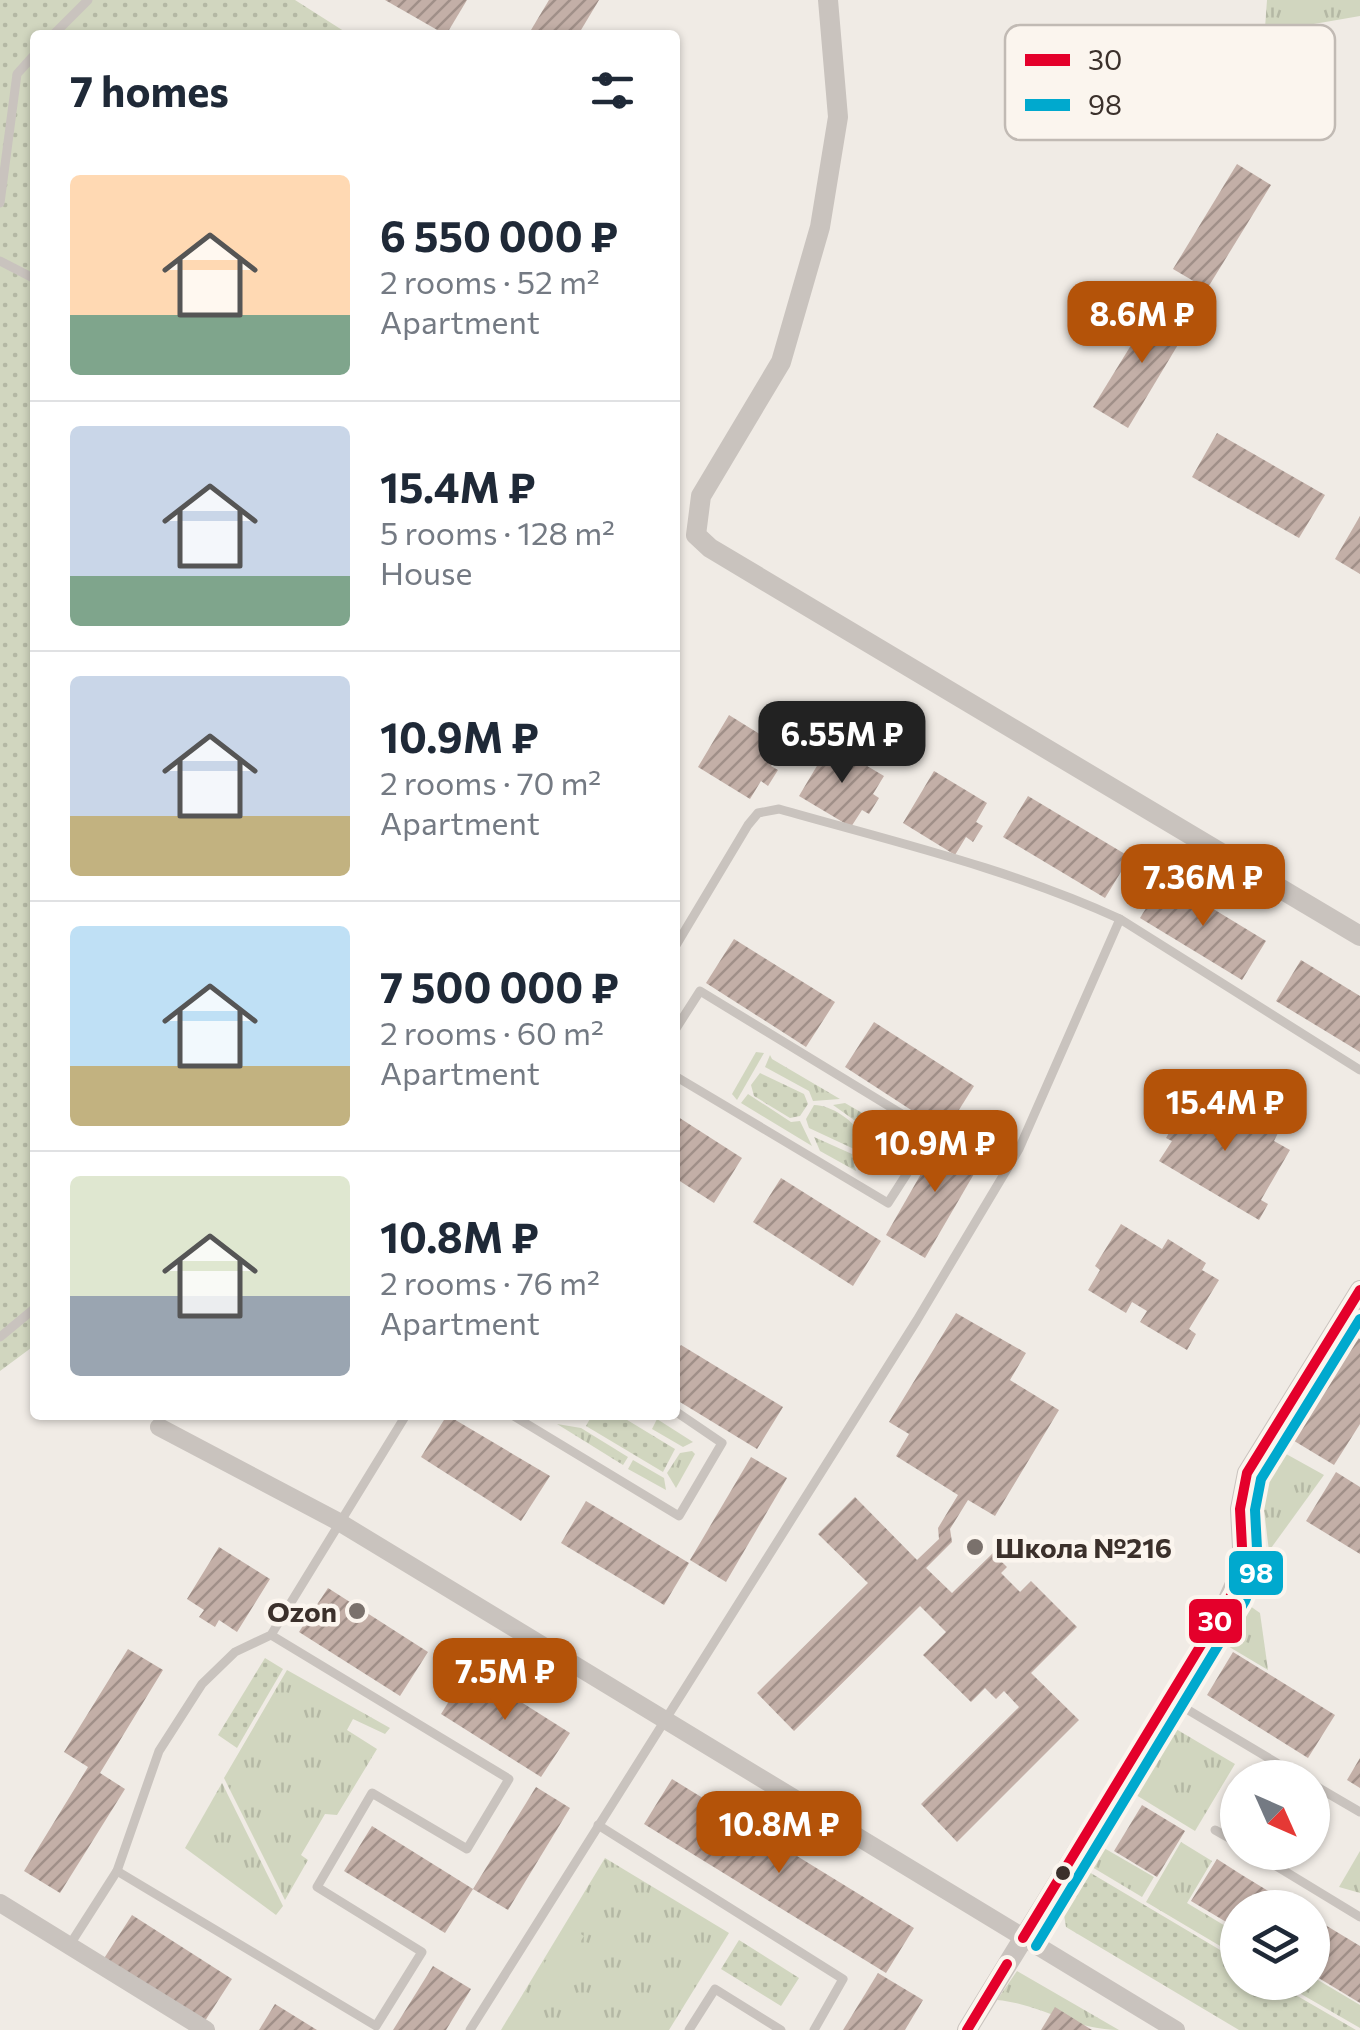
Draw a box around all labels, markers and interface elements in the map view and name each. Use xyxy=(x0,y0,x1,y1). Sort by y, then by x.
legend xyxy=(1005,25,1335,140)
text: 30 xyxy=(1088,42,1122,76)
icon: filters xyxy=(585,63,640,118)
text: 7 homes xyxy=(70,64,229,116)
text: 98 xyxy=(1088,87,1122,121)
text: 6 550 000 ₽ xyxy=(380,209,618,261)
icon: home xyxy=(150,215,270,335)
text: 2 rooms · 52 m² xyxy=(380,261,600,301)
pin: 8.6M ₽ xyxy=(1061,281,1223,366)
text: 8.6M ₽ xyxy=(1089,293,1195,333)
text: Apartment xyxy=(380,301,540,341)
text: 15.4M ₽ xyxy=(380,460,536,512)
icon: home xyxy=(150,466,270,586)
text: 5 rooms · 128 m² xyxy=(380,512,615,552)
text: House xyxy=(380,552,472,592)
pin: 6.55M ₽ xyxy=(750,701,934,786)
text: 10.9M ₽ xyxy=(380,710,539,762)
text: 6.55M ₽ xyxy=(780,713,904,753)
icon: home xyxy=(150,716,270,836)
text: 2 rooms · 70 m² xyxy=(380,762,601,802)
text: Apartment xyxy=(380,802,540,842)
pin: 7.36M ₽ xyxy=(1111,844,1295,929)
text: 7.36M ₽ xyxy=(1143,856,1263,896)
text: 7 500 000 ₽ xyxy=(380,960,619,1012)
icon: home xyxy=(150,966,270,1086)
text: 2 rooms · 60 m² xyxy=(380,1012,604,1052)
text: Apartment xyxy=(380,1052,540,1092)
pin: 15.4M ₽ xyxy=(1133,1069,1317,1154)
text: 15.4M ₽ xyxy=(1166,1081,1284,1121)
pin: 10.9M ₽ xyxy=(843,1110,1027,1195)
text: 10.9M ₽ xyxy=(874,1122,996,1162)
text: 10.8M ₽ xyxy=(380,1210,539,1262)
icon: home xyxy=(150,1216,270,1336)
text: 2 rooms · 76 m² xyxy=(380,1262,600,1302)
text: Apartment xyxy=(380,1302,540,1342)
place label: Школа №216 xyxy=(995,1530,1172,1564)
marker: Школа №216 xyxy=(964,1536,986,1558)
line badge: 98 xyxy=(1227,1549,1285,1597)
text: 98 xyxy=(1239,1555,1273,1589)
place label: Ozon xyxy=(267,1594,337,1628)
line badge: 30 xyxy=(1187,1597,1244,1645)
marker: Ozon xyxy=(346,1600,368,1622)
text: 30 xyxy=(1198,1603,1232,1637)
pin: 7.5M ₽ xyxy=(424,1638,586,1723)
text: 7.5M ₽ xyxy=(455,1650,555,1690)
north arrow xyxy=(1220,1760,1330,1870)
map controls xyxy=(1220,1760,1330,2000)
pin: 10.8M ₽ xyxy=(687,1791,871,1876)
text: 10.8M ₽ xyxy=(718,1803,840,1843)
unlabelled marker xyxy=(1053,1863,1073,1883)
button: layers xyxy=(1220,1890,1330,2000)

